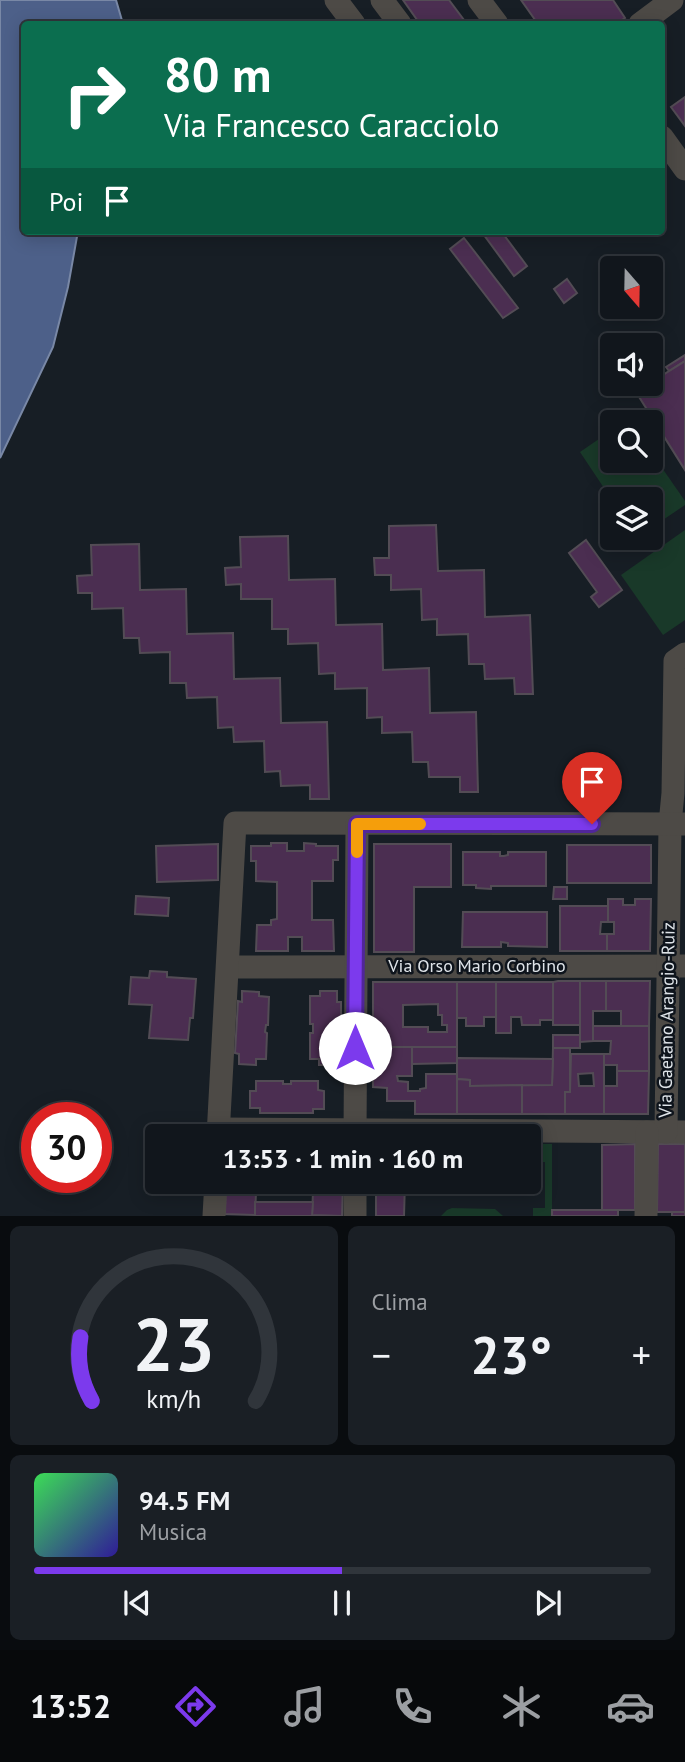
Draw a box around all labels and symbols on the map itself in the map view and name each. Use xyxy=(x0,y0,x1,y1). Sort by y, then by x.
north arrow xyxy=(600,256,663,318)
pin xyxy=(562,752,622,824)
street label: Via Gaetano Arangio-Ruiz xyxy=(653,922,680,1119)
street label: Via Orso Mario Corbino xyxy=(387,954,566,977)
position arrow xyxy=(318,1011,392,1085)
speed limit sign: 30 xyxy=(21,1102,112,1193)

